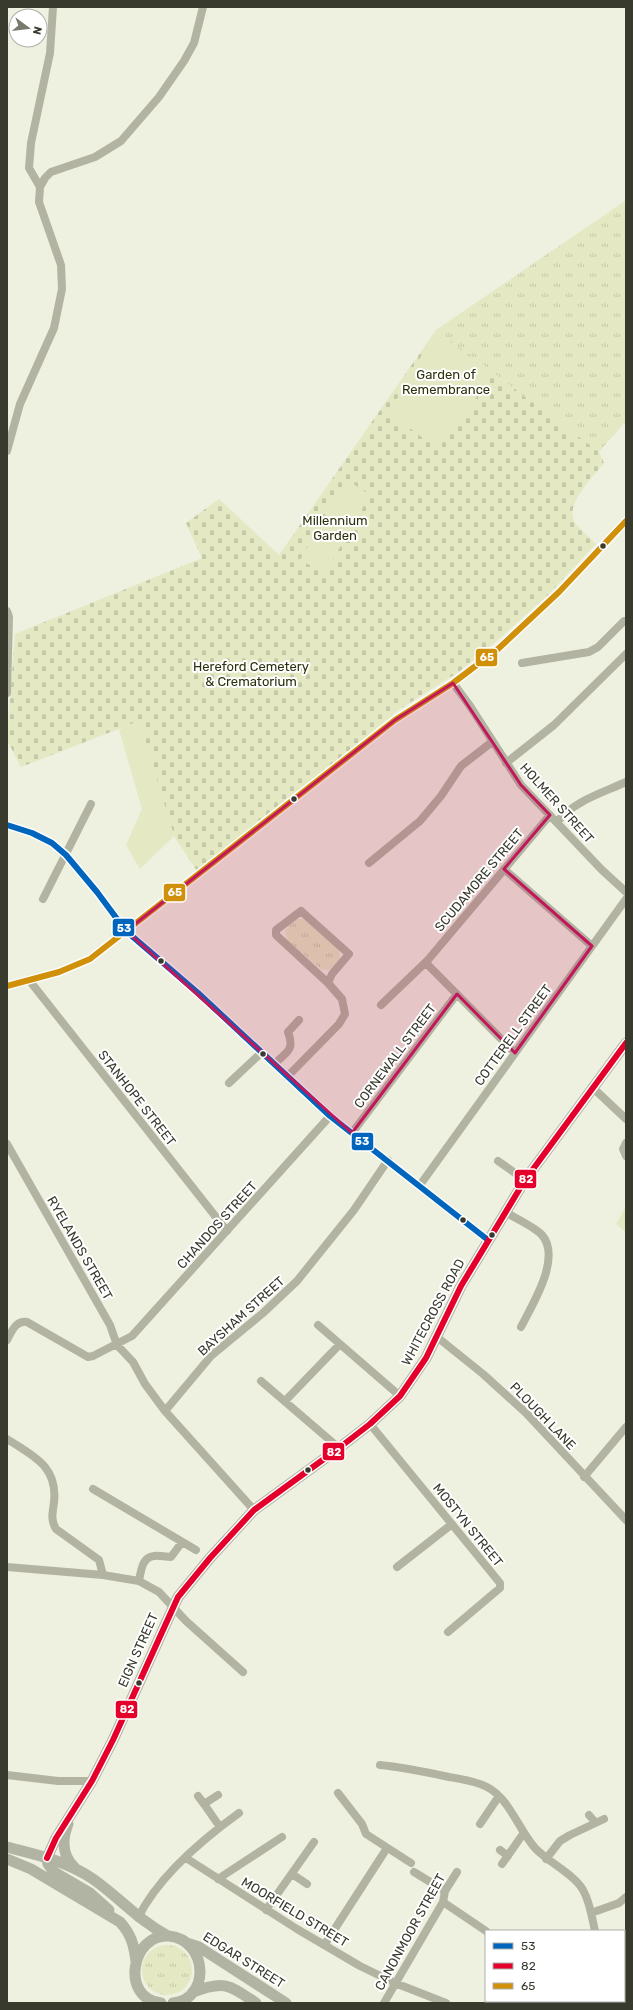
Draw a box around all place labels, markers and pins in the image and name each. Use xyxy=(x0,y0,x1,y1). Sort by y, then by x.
unlabelled marker xyxy=(598,541,608,551)
unlabelled marker xyxy=(289,794,299,804)
unlabelled marker xyxy=(156,956,166,966)
unlabelled marker xyxy=(258,1049,268,1059)
unlabelled marker xyxy=(458,1215,468,1225)
unlabelled marker xyxy=(487,1230,497,1240)
unlabelled marker xyxy=(303,1465,313,1475)
unlabelled marker xyxy=(134,1678,144,1688)

